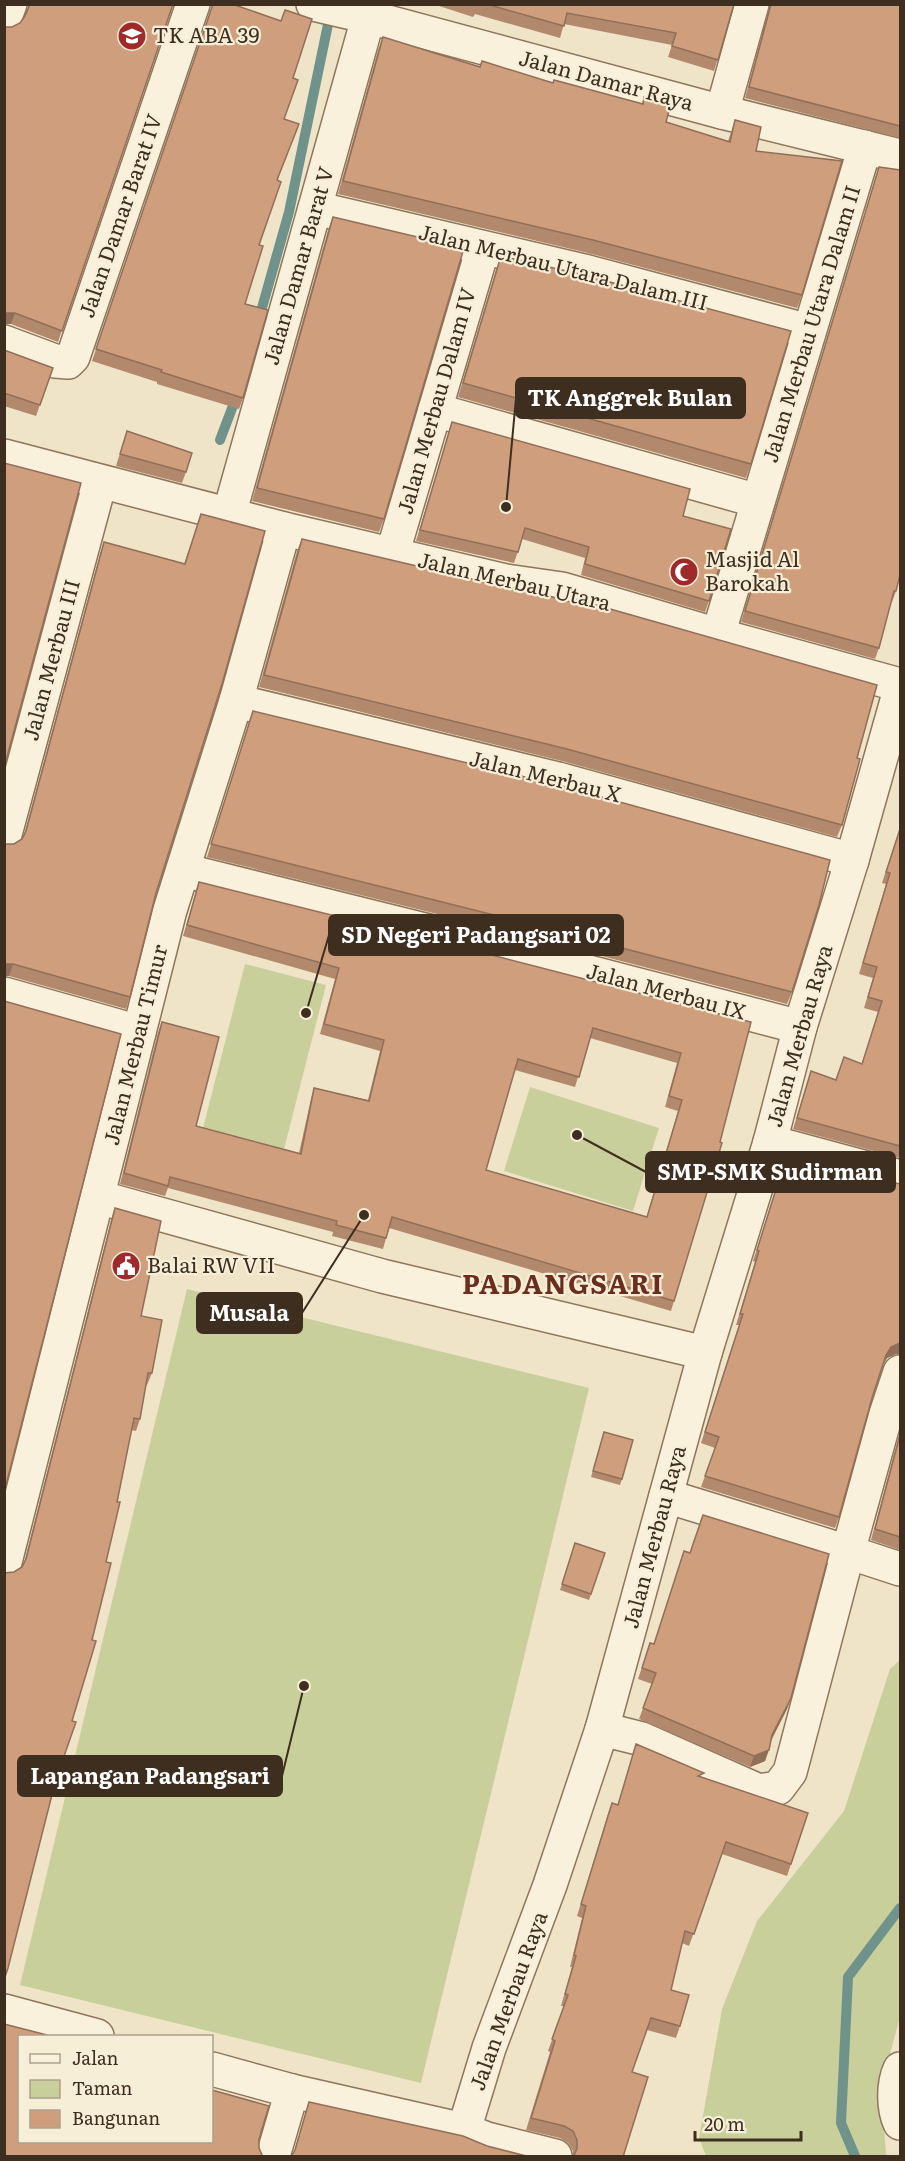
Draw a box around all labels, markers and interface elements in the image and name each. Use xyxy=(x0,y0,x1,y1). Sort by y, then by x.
place label: TK ABA 39 xyxy=(153,18,260,49)
school or university icon: TK ABA 39 xyxy=(116,20,148,52)
street label: Jalan Damar Raya xyxy=(516,40,698,117)
street label: Jalan Damar Barat IV xyxy=(69,109,168,321)
street label: Jalan Damar Barat V xyxy=(253,162,340,368)
street label: Jalan Merbau Utara Dalam II xyxy=(753,181,867,466)
street label: Jalan Merbau Utara Dalam III xyxy=(416,215,712,317)
street label: Jalan Merbau Dalam IV xyxy=(387,283,482,517)
callout: TK Anggrek Bulan xyxy=(516,378,745,418)
text: TK Anggrek Bulan xyxy=(528,380,733,413)
street label: Jalan Merbau Utara xyxy=(415,542,615,617)
place label: Masjid Al Barokah xyxy=(705,542,799,597)
mosque icon: Masjid Al Barokah xyxy=(668,556,700,588)
street label: Jalan Merbau III xyxy=(13,575,86,744)
street label: Jalan Merbau X xyxy=(467,741,625,808)
callout: SD Negeri Padangsari 02 xyxy=(329,915,623,955)
text: SD Negeri Padangsari 02 xyxy=(341,917,611,950)
street label: Jalan Merbau Raya xyxy=(757,940,839,1130)
street label: Jalan Merbau Timur xyxy=(94,941,174,1148)
street label: Jalan Merbau IX xyxy=(584,953,750,1026)
callout: SMP-SMK Sudirman xyxy=(646,1152,895,1192)
text: SMP-SMK Sudirman xyxy=(657,1154,883,1187)
place label: Balai RW VII xyxy=(147,1248,275,1279)
public building icon: Balai RW VII xyxy=(110,1250,142,1282)
district label: PADANGSARI xyxy=(462,1262,664,1302)
callout: Musala xyxy=(197,1293,302,1333)
text: Musala xyxy=(209,1295,289,1328)
street label: Jalan Merbau Raya xyxy=(613,1441,692,1631)
callout: Lapangan Padangsari xyxy=(18,1756,282,1796)
text: Lapangan Padangsari xyxy=(30,1758,270,1791)
street label: Jalan Merbau Raya xyxy=(460,1906,554,2094)
legend xyxy=(18,2035,213,2143)
text: Jalan xyxy=(72,2044,119,2071)
text: Taman xyxy=(72,2074,133,2101)
text: Bangunan xyxy=(72,2104,160,2131)
scale bar xyxy=(695,2104,802,2142)
text: 20 m xyxy=(704,2110,745,2137)

